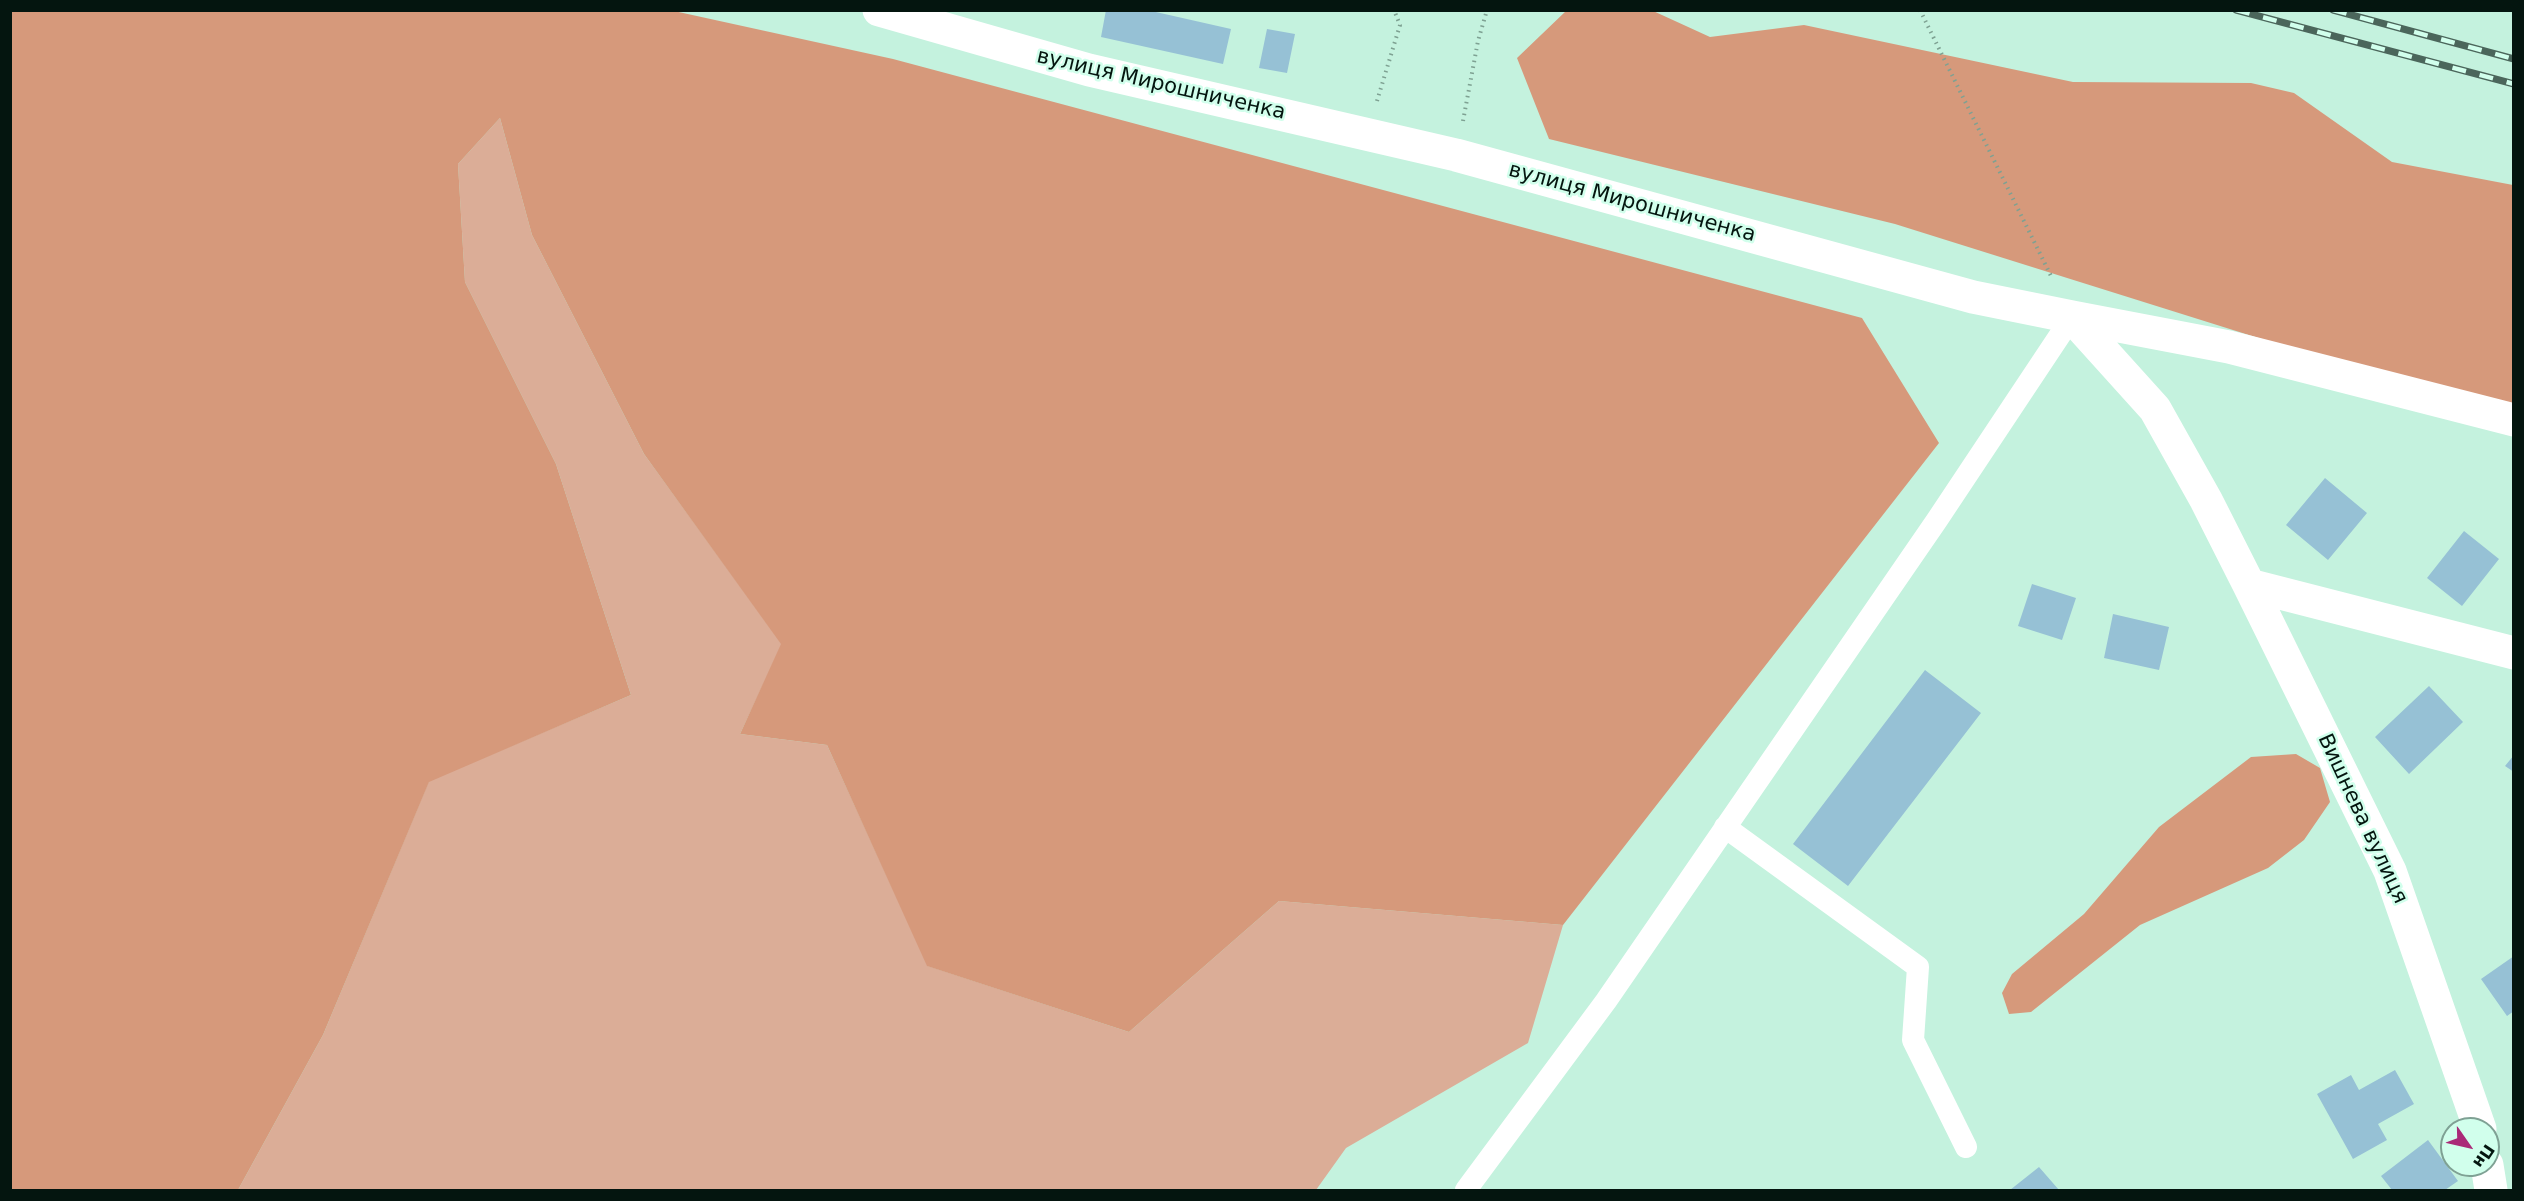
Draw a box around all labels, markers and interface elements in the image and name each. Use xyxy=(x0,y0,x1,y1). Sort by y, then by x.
street label: вулиця Мирошниченка xyxy=(1034,44,1288,126)
street label: вулиця Мирошниченка xyxy=(1506,158,1758,248)
street label: Вишнева вулиця xyxy=(2312,730,2412,908)
north arrow xyxy=(2440,1117,2500,1177)
text: Пн xyxy=(2469,1141,2498,1172)

